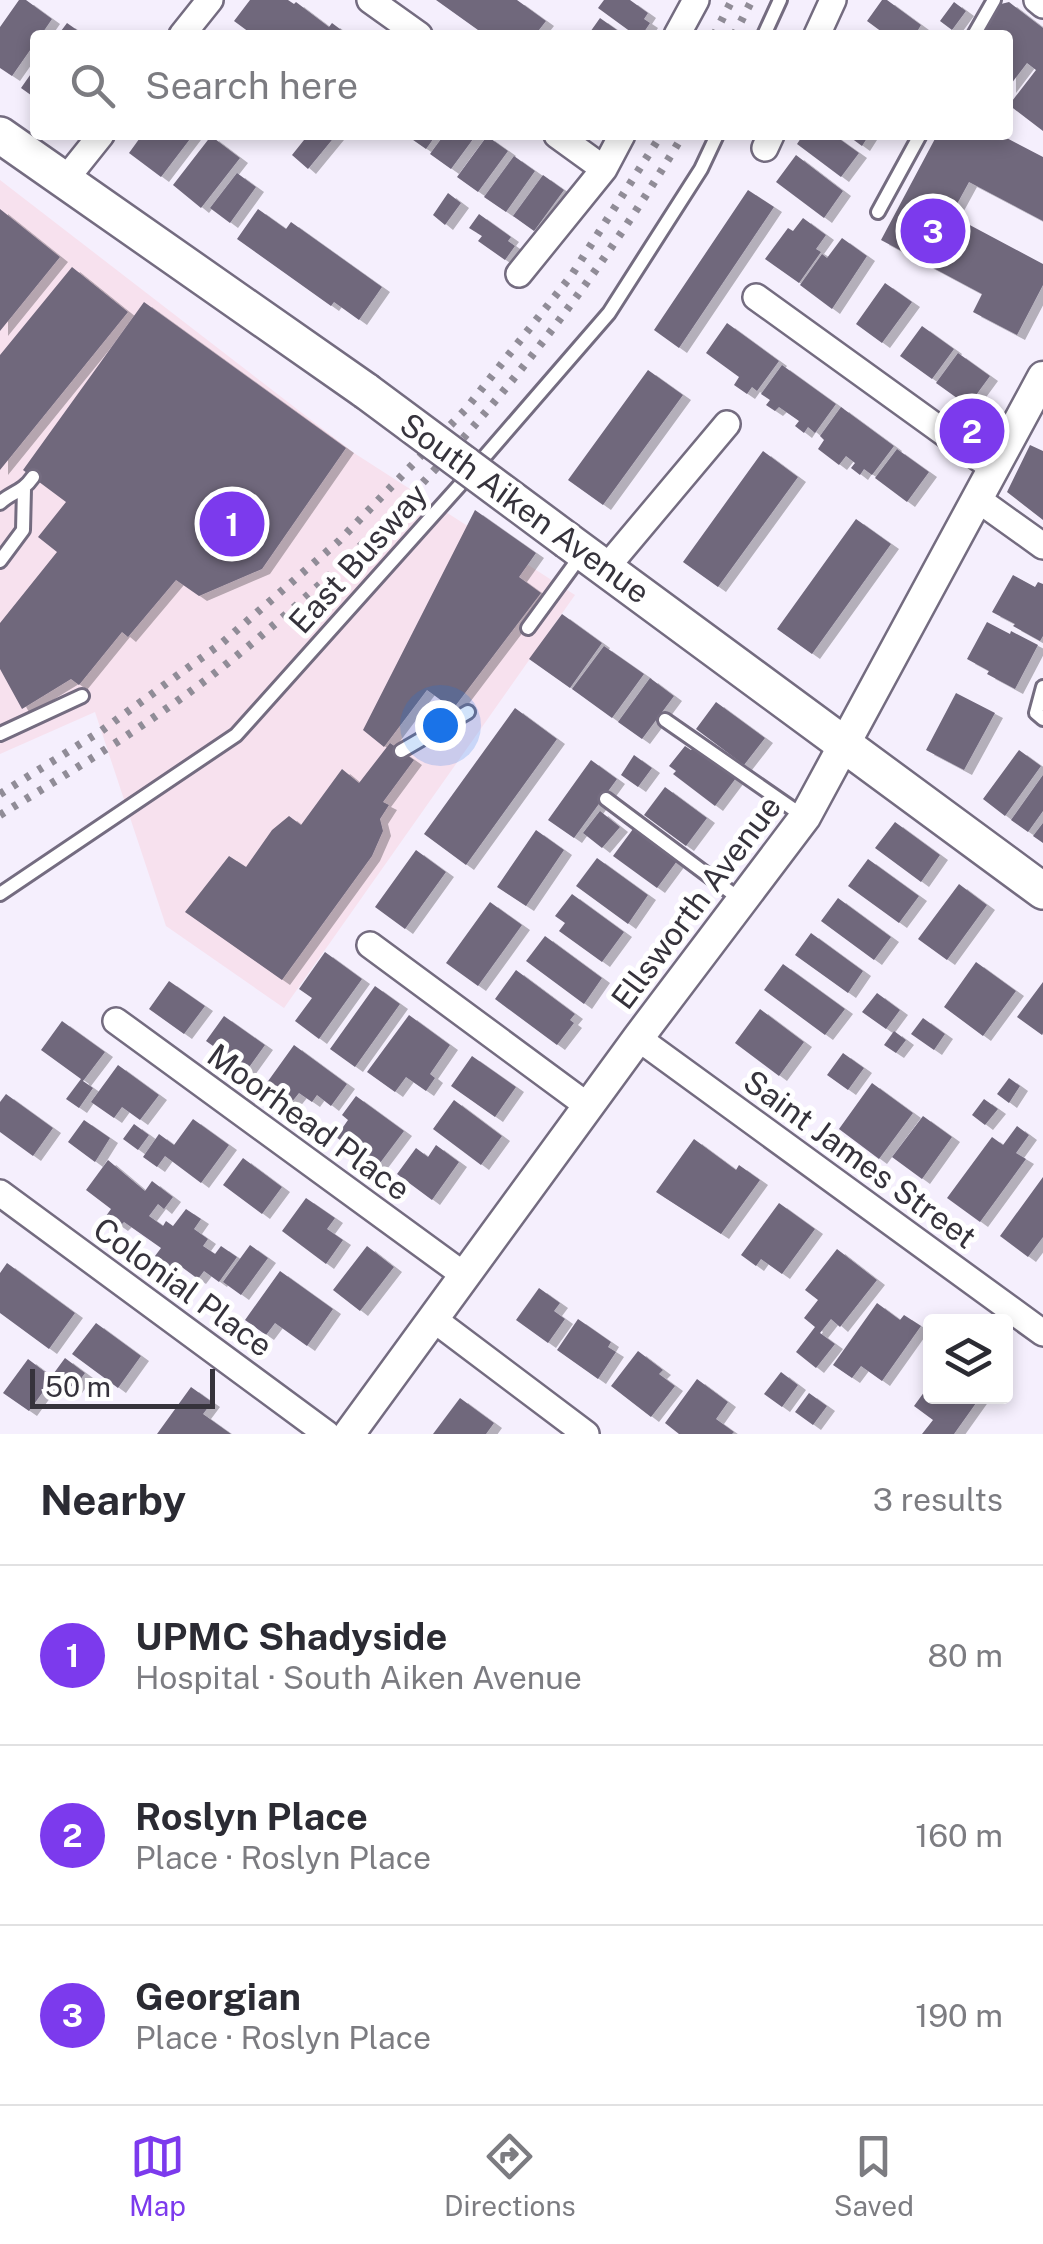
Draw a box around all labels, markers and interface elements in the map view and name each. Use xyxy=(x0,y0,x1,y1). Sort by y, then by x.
search box xyxy=(30,30,1013,140)
icon: search xyxy=(65,58,120,113)
text: Search here xyxy=(145,63,358,108)
pin: 3 xyxy=(900,194,966,268)
pin: 2 xyxy=(940,394,1004,468)
street label: South Aiken Avenue xyxy=(393,405,657,611)
street label: East Busway xyxy=(281,476,435,640)
pin: 1 xyxy=(200,486,264,562)
your location xyxy=(415,700,466,751)
street label: Ellsworth Avenue xyxy=(604,788,788,1016)
street label: Moorhead Place xyxy=(201,1036,417,1208)
street label: Saint James Street xyxy=(737,1062,983,1256)
street label: Colonial Place xyxy=(87,1210,279,1364)
map controls xyxy=(923,1314,1013,1404)
button: layers xyxy=(923,1314,1013,1404)
scale bar xyxy=(30,1364,215,1408)
text: 50 m xyxy=(45,1370,111,1403)
text: Nearby xyxy=(40,1475,186,1524)
text: 3 results xyxy=(873,1481,1003,1518)
text: UPMC Shadyside xyxy=(135,1614,447,1659)
text: 1 xyxy=(66,1637,79,1674)
text: 80 m xyxy=(927,1637,1003,1674)
text: Hospital · South Aiken Avenue xyxy=(135,1659,582,1696)
text: Roslyn Place xyxy=(135,1794,368,1839)
text: 2 xyxy=(62,1817,83,1854)
text: 160 m xyxy=(915,1817,1003,1854)
text: Place · Roslyn Place xyxy=(135,1839,431,1876)
text: Georgian xyxy=(135,1974,301,2019)
text: 3 xyxy=(62,1997,83,2034)
text: 190 m xyxy=(915,1997,1003,2034)
text: Place · Roslyn Place xyxy=(135,2019,431,2056)
tab: Map xyxy=(129,2129,186,2222)
tab: Directions xyxy=(444,2129,576,2222)
tab: Saved xyxy=(834,2129,914,2222)

